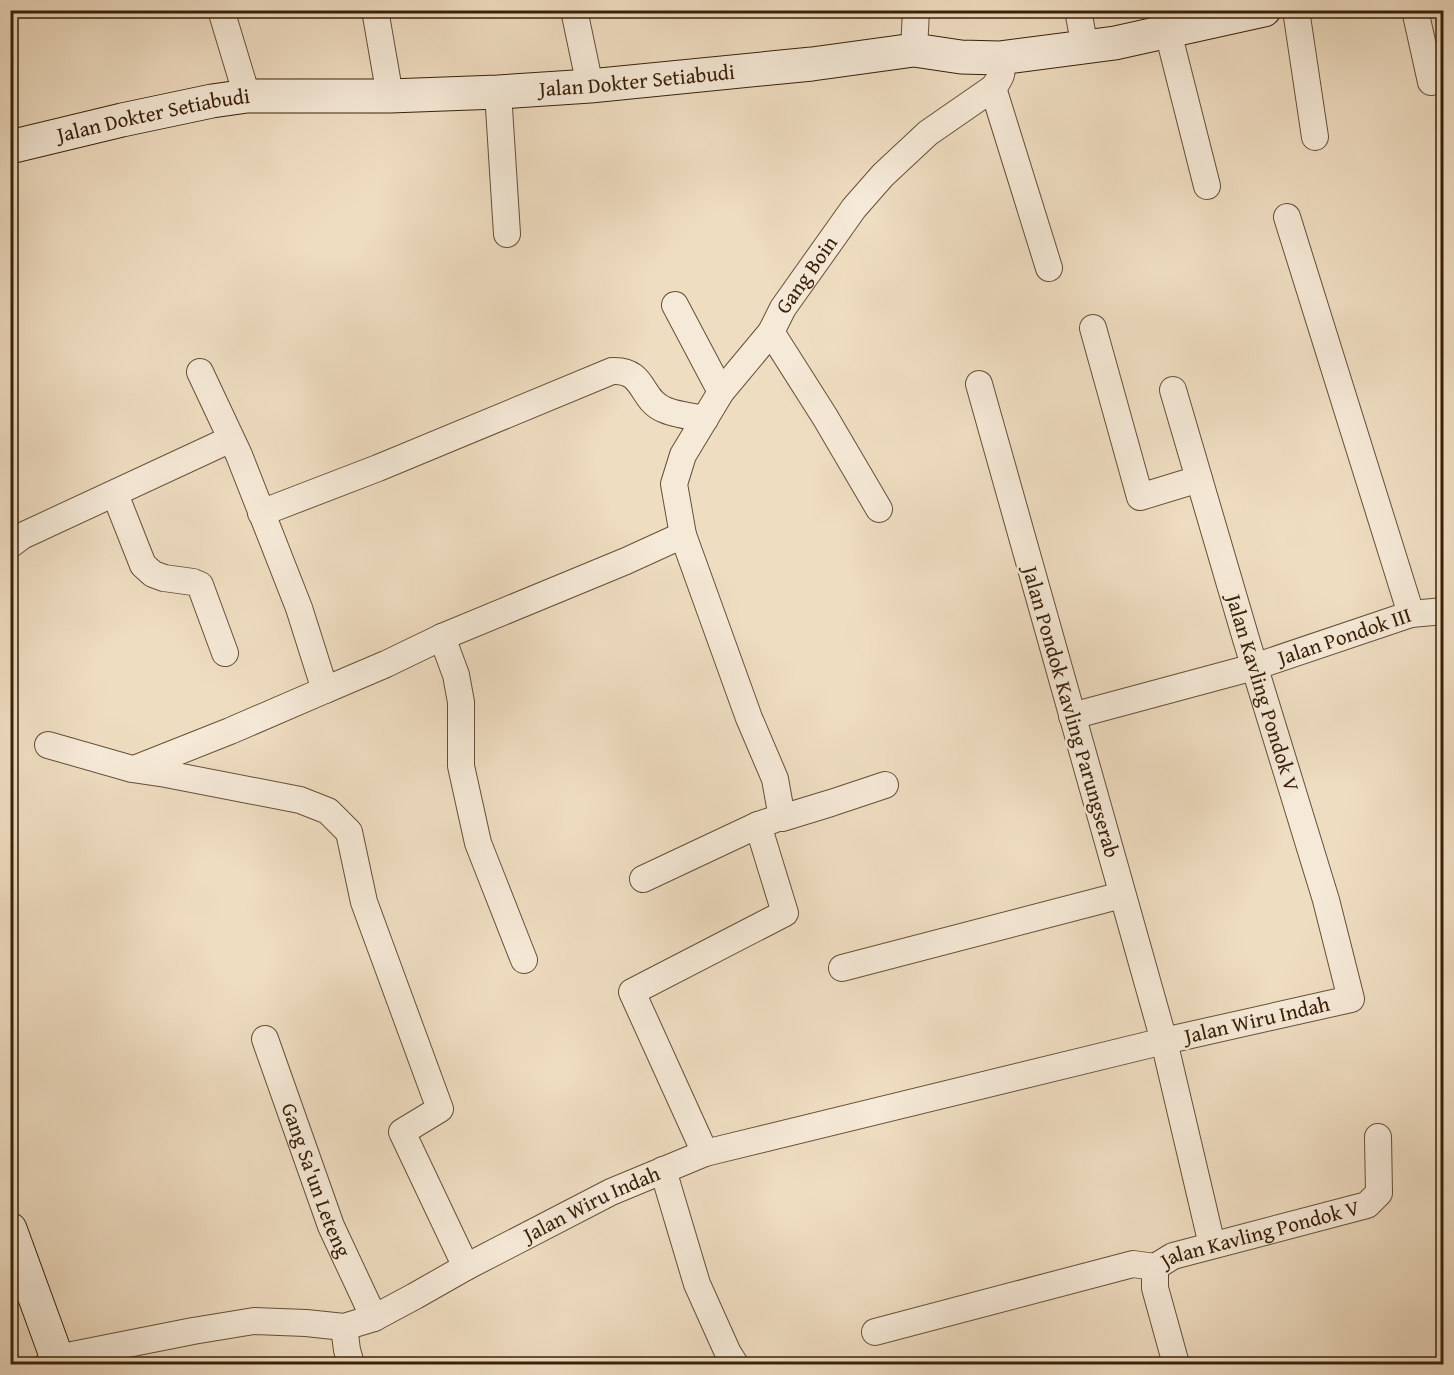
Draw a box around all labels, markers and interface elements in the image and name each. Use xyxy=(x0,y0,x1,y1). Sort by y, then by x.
street label: Jalan Dokter Setiabudi xyxy=(535,56,736,104)
street label: Jalan Dokter Setiabudi xyxy=(51,80,252,151)
street label: Gang Boin xyxy=(768,229,845,320)
street label: Jalan Pondok Kavling Parungserab xyxy=(1014,560,1128,861)
street label: Jalan Kavling Pondok V xyxy=(1218,588,1308,796)
street label: Jalan Pondok III xyxy=(1271,599,1415,674)
street label: Jalan Wiru Indah xyxy=(1178,988,1333,1052)
street label: Gang Sa'un Leteng xyxy=(274,1099,360,1263)
street label: Jalan Wiru Indah xyxy=(515,1157,665,1251)
street label: Jalan Kavling Pondok V xyxy=(1151,1192,1363,1277)

